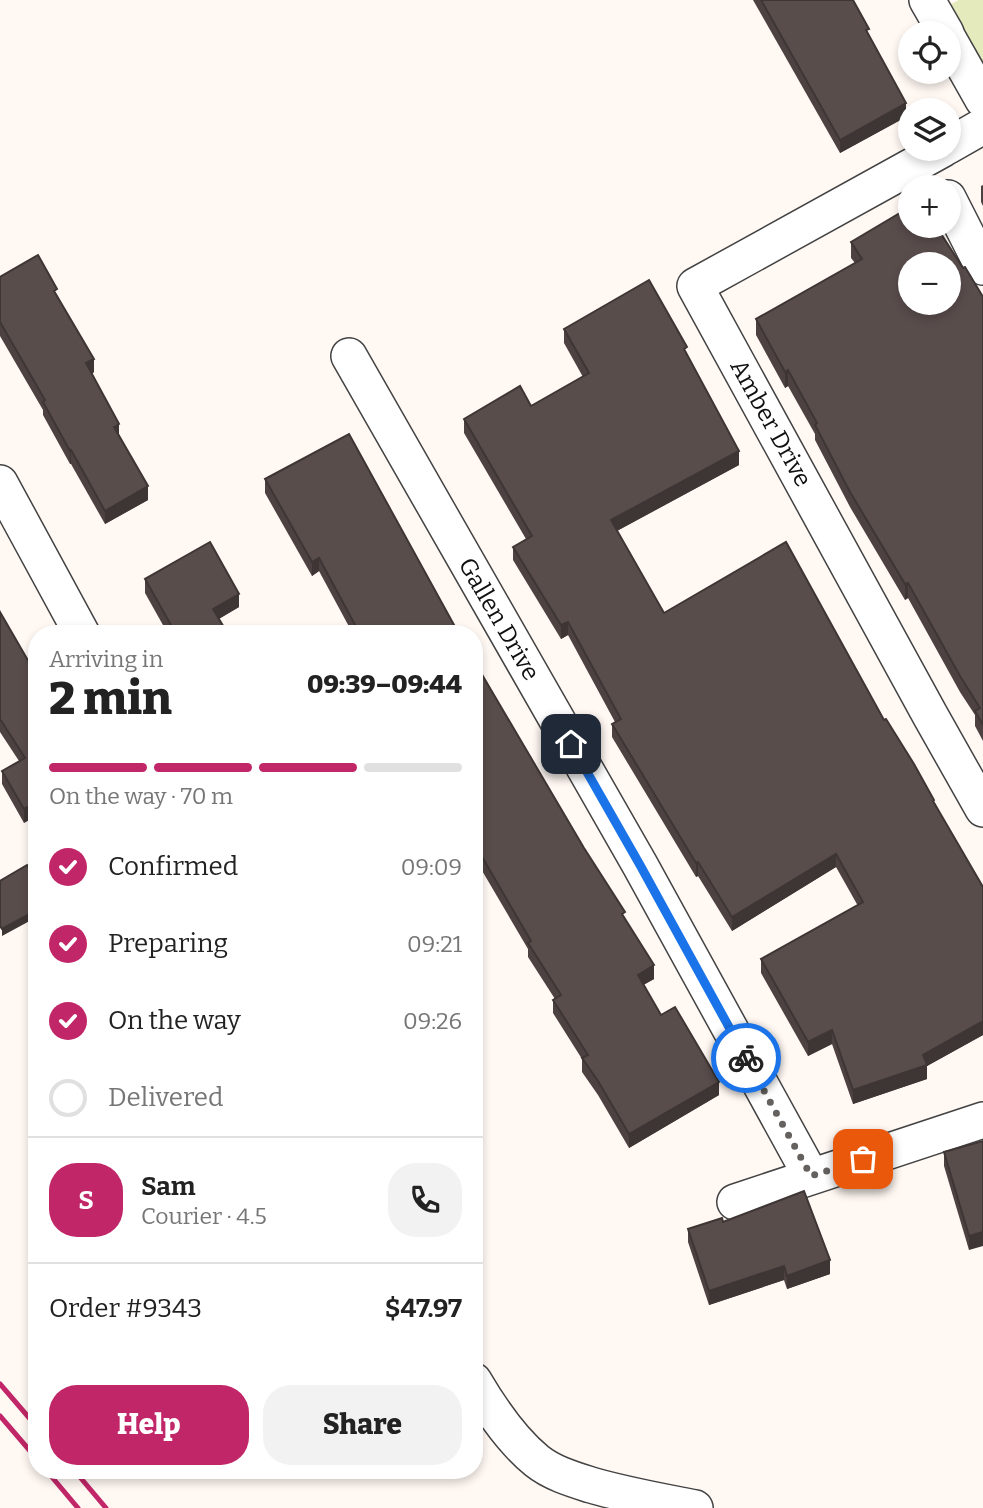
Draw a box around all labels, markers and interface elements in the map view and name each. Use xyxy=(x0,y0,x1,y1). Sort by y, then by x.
map controls xyxy=(898,21,961,315)
button: locate xyxy=(898,21,961,84)
button: layers xyxy=(898,98,961,161)
button: + xyxy=(898,175,961,238)
button: − xyxy=(898,252,961,315)
street label: Amber Drive xyxy=(725,355,817,491)
street label: Gallen Drive xyxy=(453,553,545,685)
text: Arriving in xyxy=(49,645,163,673)
text: 09:39–09:44 xyxy=(307,669,462,700)
text: 2 min xyxy=(49,671,172,726)
pin xyxy=(541,714,601,774)
icon: home xyxy=(552,725,590,763)
text: On the way · 70 m xyxy=(49,782,233,810)
icon: check xyxy=(49,848,87,886)
text: Confirmed xyxy=(108,851,238,882)
text: 09:09 xyxy=(401,853,462,881)
icon: check xyxy=(49,925,87,963)
text: Preparing xyxy=(108,928,228,959)
text: 09:21 xyxy=(407,930,462,958)
icon: check xyxy=(49,1002,87,1040)
text: On the way xyxy=(108,1005,241,1036)
text: 09:26 xyxy=(403,1007,462,1035)
courier xyxy=(711,1023,781,1093)
icon: bike xyxy=(727,1039,765,1077)
text: Delivered xyxy=(108,1082,223,1113)
pin xyxy=(833,1129,893,1189)
icon: bag xyxy=(844,1140,882,1178)
button: phone xyxy=(388,1163,462,1237)
text: Sam xyxy=(141,1171,196,1202)
text: S xyxy=(78,1185,94,1216)
text: Courier · 4.5 xyxy=(141,1202,267,1230)
text: Order #9343 xyxy=(49,1293,202,1324)
text: $47.97 xyxy=(385,1293,462,1324)
button: Help xyxy=(49,1385,249,1465)
button: Share xyxy=(263,1385,462,1465)

